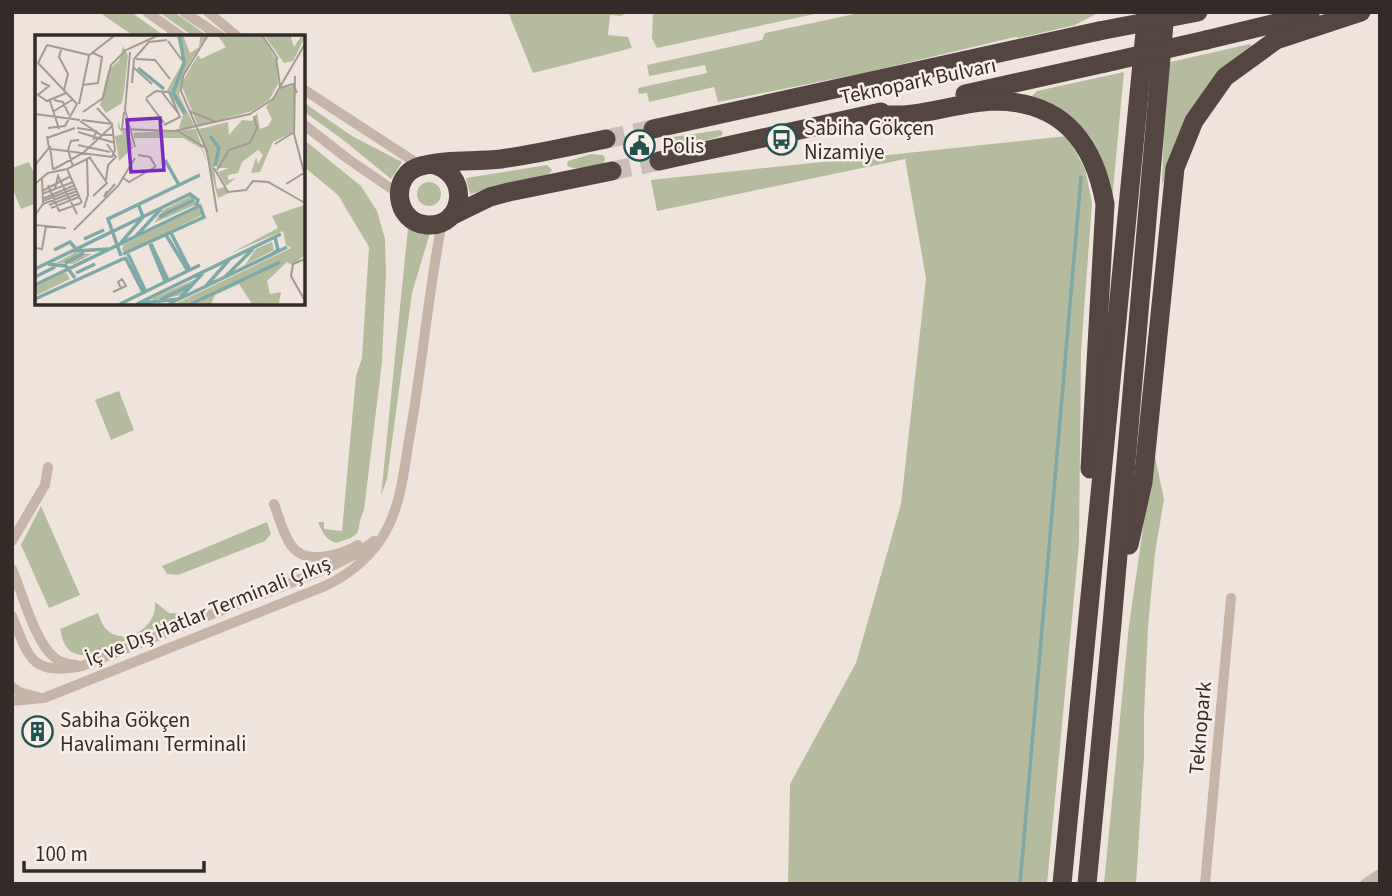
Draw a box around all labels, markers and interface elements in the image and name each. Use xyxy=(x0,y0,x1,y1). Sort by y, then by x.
inset map xyxy=(35,35,304,304)
street label: Teknopark Bulvarı xyxy=(837,50,999,112)
place label: Sabiha Gökçen Nizamiye xyxy=(804,113,934,167)
bus stop icon: Sabiha Gökçen Nizamiye xyxy=(764,123,798,157)
public building icon: Polis xyxy=(622,129,656,163)
place label: Polis xyxy=(662,131,704,161)
street label: İç ve Dış Hatlar Terminali Çıkış xyxy=(81,548,335,674)
street label: Teknopark xyxy=(1181,680,1219,776)
place label: Sabiha Gökçen Havalimanı Terminali xyxy=(60,705,246,759)
building icon: Sabiha Gökçen Havalimanı Terminali xyxy=(20,715,54,749)
scale bar xyxy=(24,830,205,874)
text: 100 m xyxy=(35,839,88,869)

